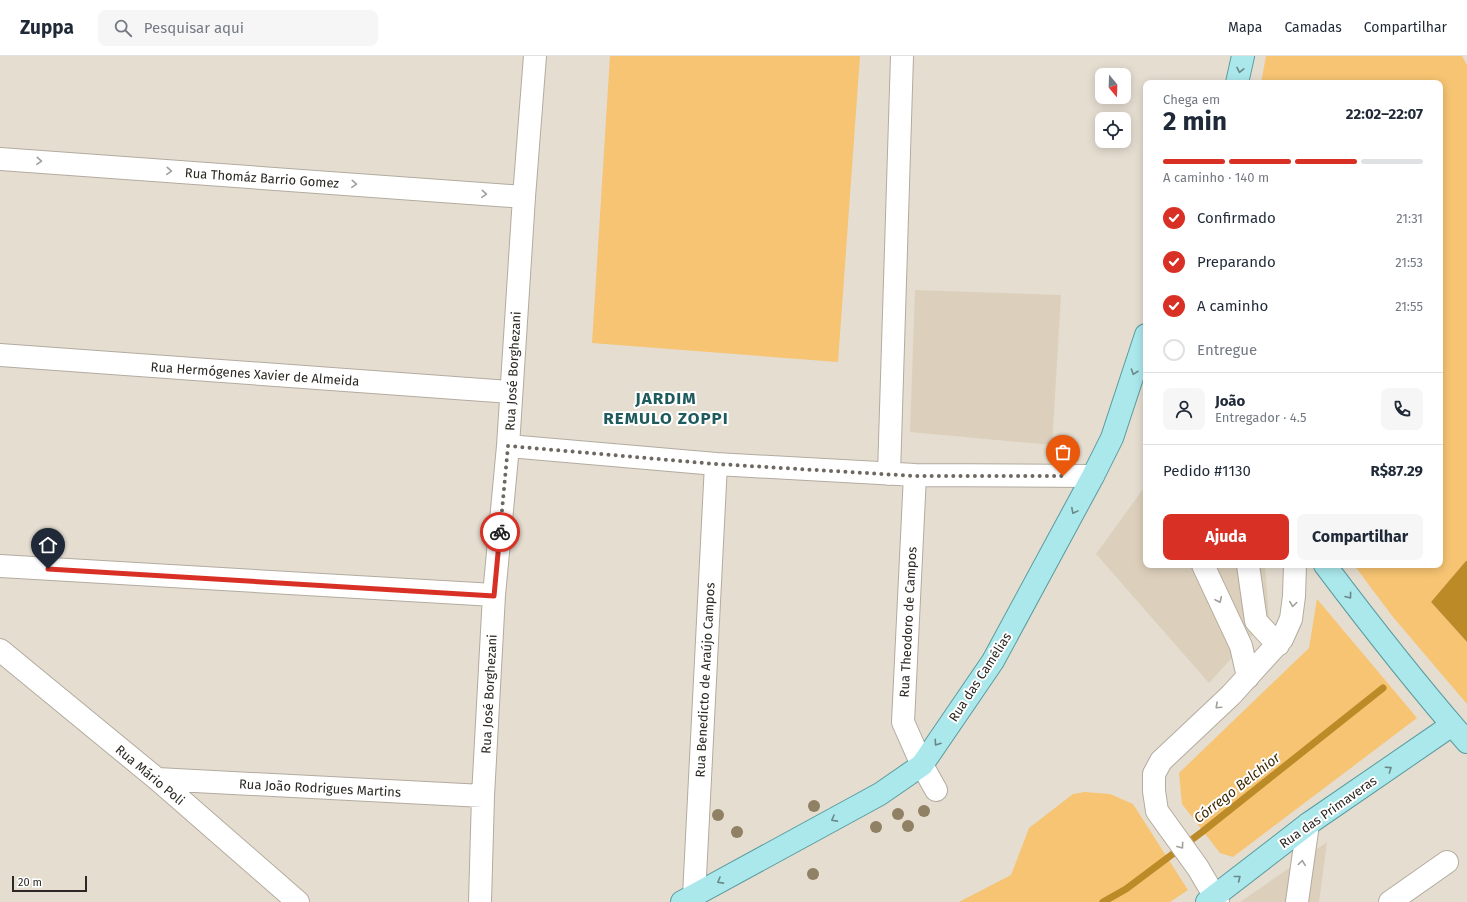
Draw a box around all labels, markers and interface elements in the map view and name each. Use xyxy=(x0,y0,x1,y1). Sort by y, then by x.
search box xyxy=(98,10,378,46)
text: Zuppa xyxy=(20,16,74,39)
icon: search xyxy=(112,17,134,39)
text: Pesquisar aqui xyxy=(144,19,244,37)
text: Mapa xyxy=(1228,19,1262,36)
text: Camadas xyxy=(1284,19,1342,36)
text: Compartilhar xyxy=(1364,19,1447,36)
one-way arrow xyxy=(1236,66,1244,73)
north arrow xyxy=(1095,68,1131,104)
map controls xyxy=(1095,68,1131,148)
text: Chega em xyxy=(1163,92,1220,107)
text: 22:02–22:07 xyxy=(1346,105,1423,123)
text: 2 min xyxy=(1163,106,1227,137)
button: locate xyxy=(1095,112,1131,148)
one-way arrow xyxy=(36,157,42,166)
street label: Rua Thomáz Barrio Gomez xyxy=(184,165,340,191)
one-way arrow xyxy=(166,166,172,175)
text: A caminho · 140 m xyxy=(1163,170,1269,185)
one-way arrow xyxy=(351,180,357,189)
one-way arrow xyxy=(481,189,487,198)
icon: check xyxy=(1163,207,1185,229)
text: Confirmado xyxy=(1197,209,1276,227)
text: 21:31 xyxy=(1396,211,1423,226)
icon: check xyxy=(1163,251,1185,273)
text: Preparando xyxy=(1197,253,1276,271)
text: 21:53 xyxy=(1395,255,1423,270)
icon: check xyxy=(1163,295,1185,317)
text: A caminho xyxy=(1197,297,1268,315)
text: 21:55 xyxy=(1395,299,1423,314)
street label: Rua José Borghezani xyxy=(502,311,524,431)
text: Entregue xyxy=(1197,341,1257,359)
street label: Rua Hermógenes Xavier de Almeida xyxy=(150,359,360,389)
one-way arrow xyxy=(1130,368,1138,375)
district label: JARDIM REMULO ZOPPI xyxy=(603,388,729,429)
button: person xyxy=(1163,388,1205,430)
button: phone xyxy=(1381,388,1423,430)
text: João xyxy=(1215,392,1245,410)
text: Entregador · 4.5 xyxy=(1215,410,1307,425)
pin xyxy=(1046,435,1080,476)
icon: bag xyxy=(1052,441,1074,463)
text: Pedido #1130 xyxy=(1163,462,1251,480)
text: R$87.29 xyxy=(1371,462,1423,480)
one-way arrow xyxy=(1071,506,1079,514)
courier xyxy=(480,512,520,552)
button: Ajuda xyxy=(1163,514,1289,560)
button: Compartilhar xyxy=(1297,514,1423,560)
icon: bike xyxy=(489,521,511,543)
pin xyxy=(31,528,65,569)
icon: home xyxy=(37,534,59,556)
street label: Rua Theodoro de Campos xyxy=(897,546,919,698)
street label: Rua Benedicto de Araújo Campos xyxy=(692,582,718,778)
one-way arrow xyxy=(1344,592,1351,599)
one-way arrow xyxy=(1214,596,1222,604)
one-way arrow xyxy=(1289,601,1298,607)
street label: Rua das Camélias xyxy=(946,630,1014,724)
street label: Rua José Borghezani xyxy=(478,634,500,754)
one-way arrow xyxy=(1215,701,1223,709)
one-way arrow xyxy=(934,739,942,746)
street label: Rua Mário Poli xyxy=(113,742,187,808)
water label: Córrego Belchior xyxy=(1191,749,1284,827)
one-way arrow xyxy=(1384,767,1391,774)
street label: Rua das Primaveras xyxy=(1277,773,1379,851)
street label: Rua João Rodrigues Martins xyxy=(239,776,401,800)
one-way arrow xyxy=(831,814,838,821)
one-way arrow xyxy=(1176,842,1184,849)
one-way arrow xyxy=(1297,860,1306,866)
scale bar xyxy=(12,874,87,893)
text: 20 m xyxy=(18,876,42,889)
one-way arrow xyxy=(1234,876,1241,883)
one-way arrow xyxy=(717,877,724,884)

